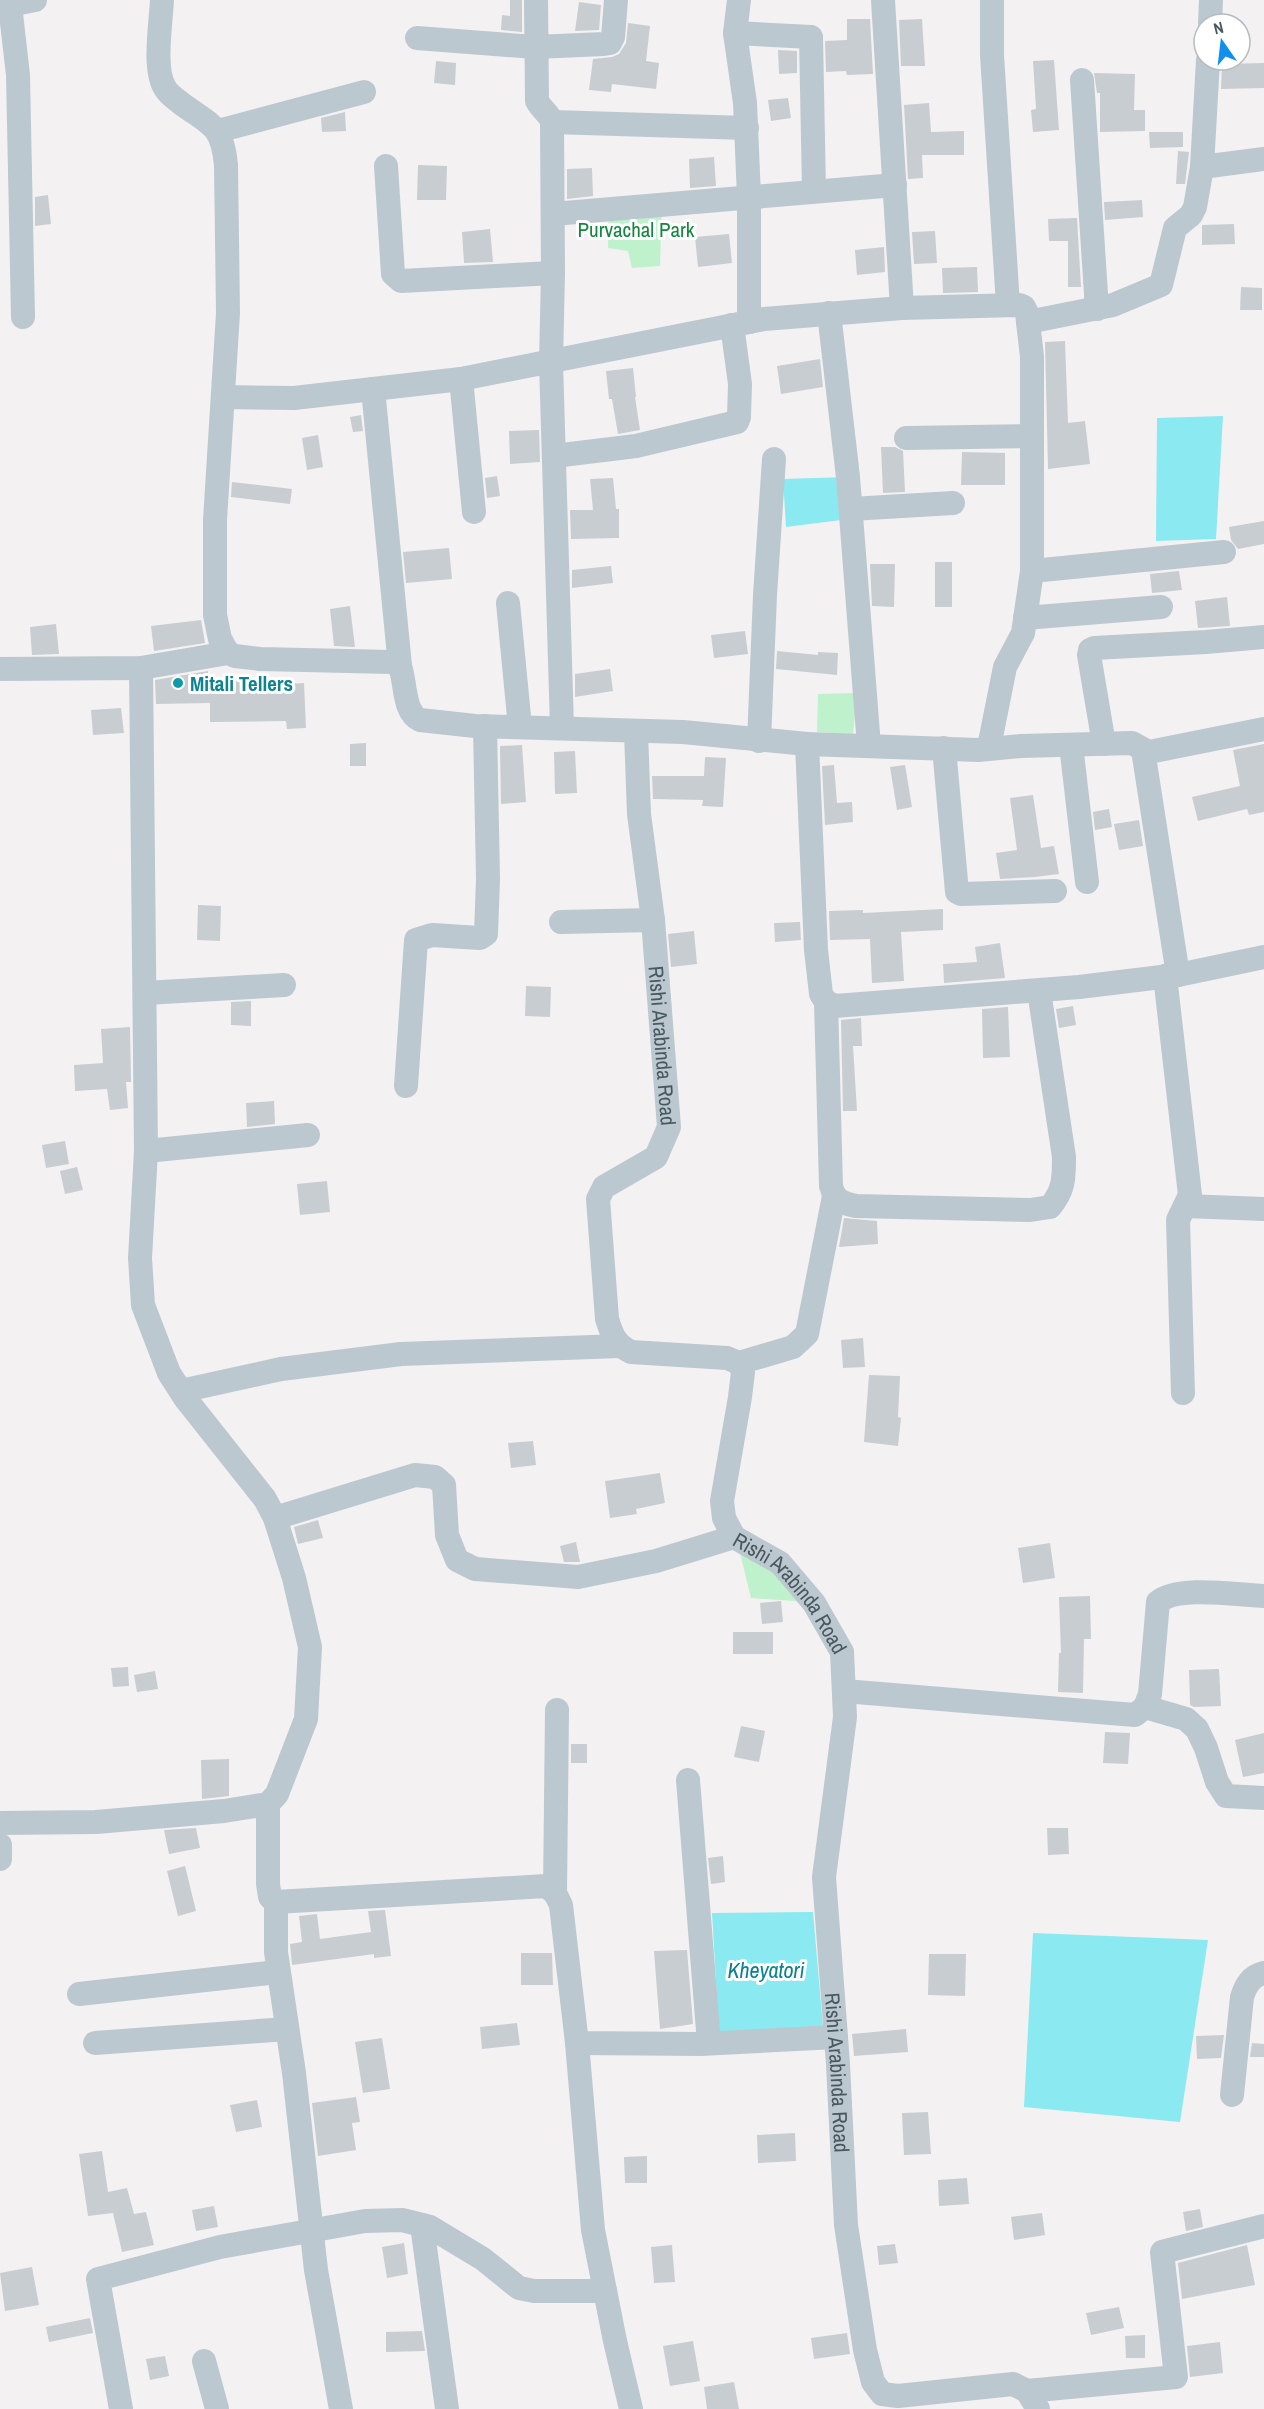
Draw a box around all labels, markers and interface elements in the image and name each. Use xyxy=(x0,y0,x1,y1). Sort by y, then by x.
north arrow xyxy=(1192,12,1252,72)
text: N xyxy=(1211,16,1226,39)
park label: Purvachal Park xyxy=(578,215,695,244)
place label: Mitali Tellers xyxy=(190,669,293,698)
marker: Mitali Tellers xyxy=(171,676,185,690)
street label: Rishi Arabinda Road xyxy=(642,965,683,1127)
street label: Rishi Arabinda Road xyxy=(728,1525,854,1659)
water label: Kheyatori xyxy=(727,1955,805,1985)
street label: Rishi Arabinda Road xyxy=(818,1992,857,2153)

